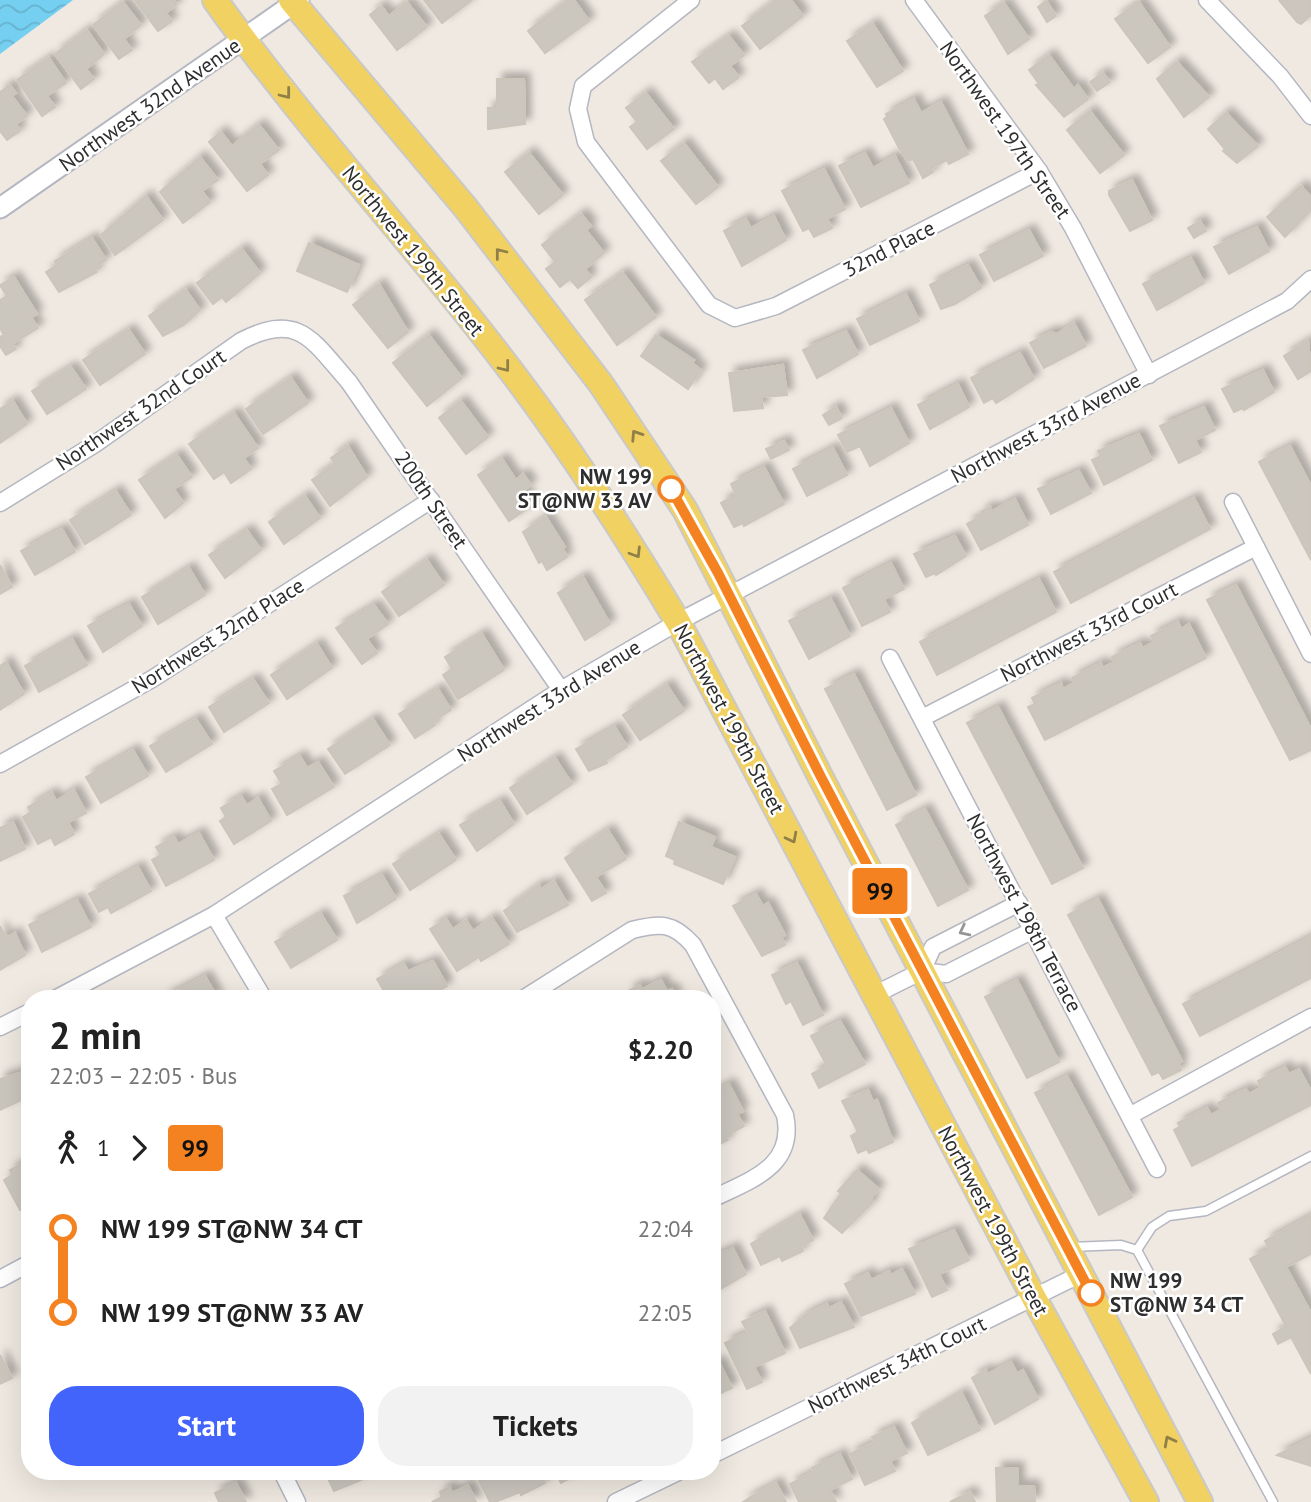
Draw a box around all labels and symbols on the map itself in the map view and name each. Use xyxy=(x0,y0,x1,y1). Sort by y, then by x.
street label: Northwest 32nd Avenue xyxy=(54,32,246,177)
street label: Northwest 197th Street xyxy=(934,36,1077,224)
one-way arrow xyxy=(278,85,290,98)
street label: Northwest 199th Street xyxy=(336,160,490,341)
street label: 32nd Place xyxy=(838,214,939,283)
one-way arrow xyxy=(496,248,509,261)
street label: Northwest 32nd Court xyxy=(51,343,231,476)
one-way arrow xyxy=(497,359,510,371)
street label: Northwest 33rd Avenue xyxy=(946,366,1145,489)
one-way arrow xyxy=(631,430,644,443)
street label: 200th Street xyxy=(389,446,474,554)
place label: NW 199 ST@NW 33 AV xyxy=(518,463,652,514)
marker: NW 199 ST@NW 33 AV xyxy=(658,476,684,502)
one-way arrow xyxy=(627,545,640,558)
street label: Northwest 32nd Place xyxy=(126,572,309,700)
street label: Northwest 33rd Court xyxy=(996,575,1182,688)
street label: Northwest 199th Street xyxy=(668,619,791,818)
street label: Northwest 33rd Avenue xyxy=(452,633,645,768)
street label: Northwest 198th Terrace xyxy=(961,809,1088,1017)
one-way arrow xyxy=(784,831,798,843)
line badge: 99 xyxy=(848,868,912,914)
one-way arrow xyxy=(959,923,971,937)
street label: Northwest 199th Street xyxy=(932,1121,1055,1320)
place label: NW 199 ST@NW 34 CT xyxy=(1110,1267,1244,1318)
marker: NW 199 ST@NW 34 CT xyxy=(1078,1280,1104,1306)
street label: Northwest 34th Court xyxy=(803,1310,990,1419)
one-way arrow xyxy=(1163,1436,1177,1449)

